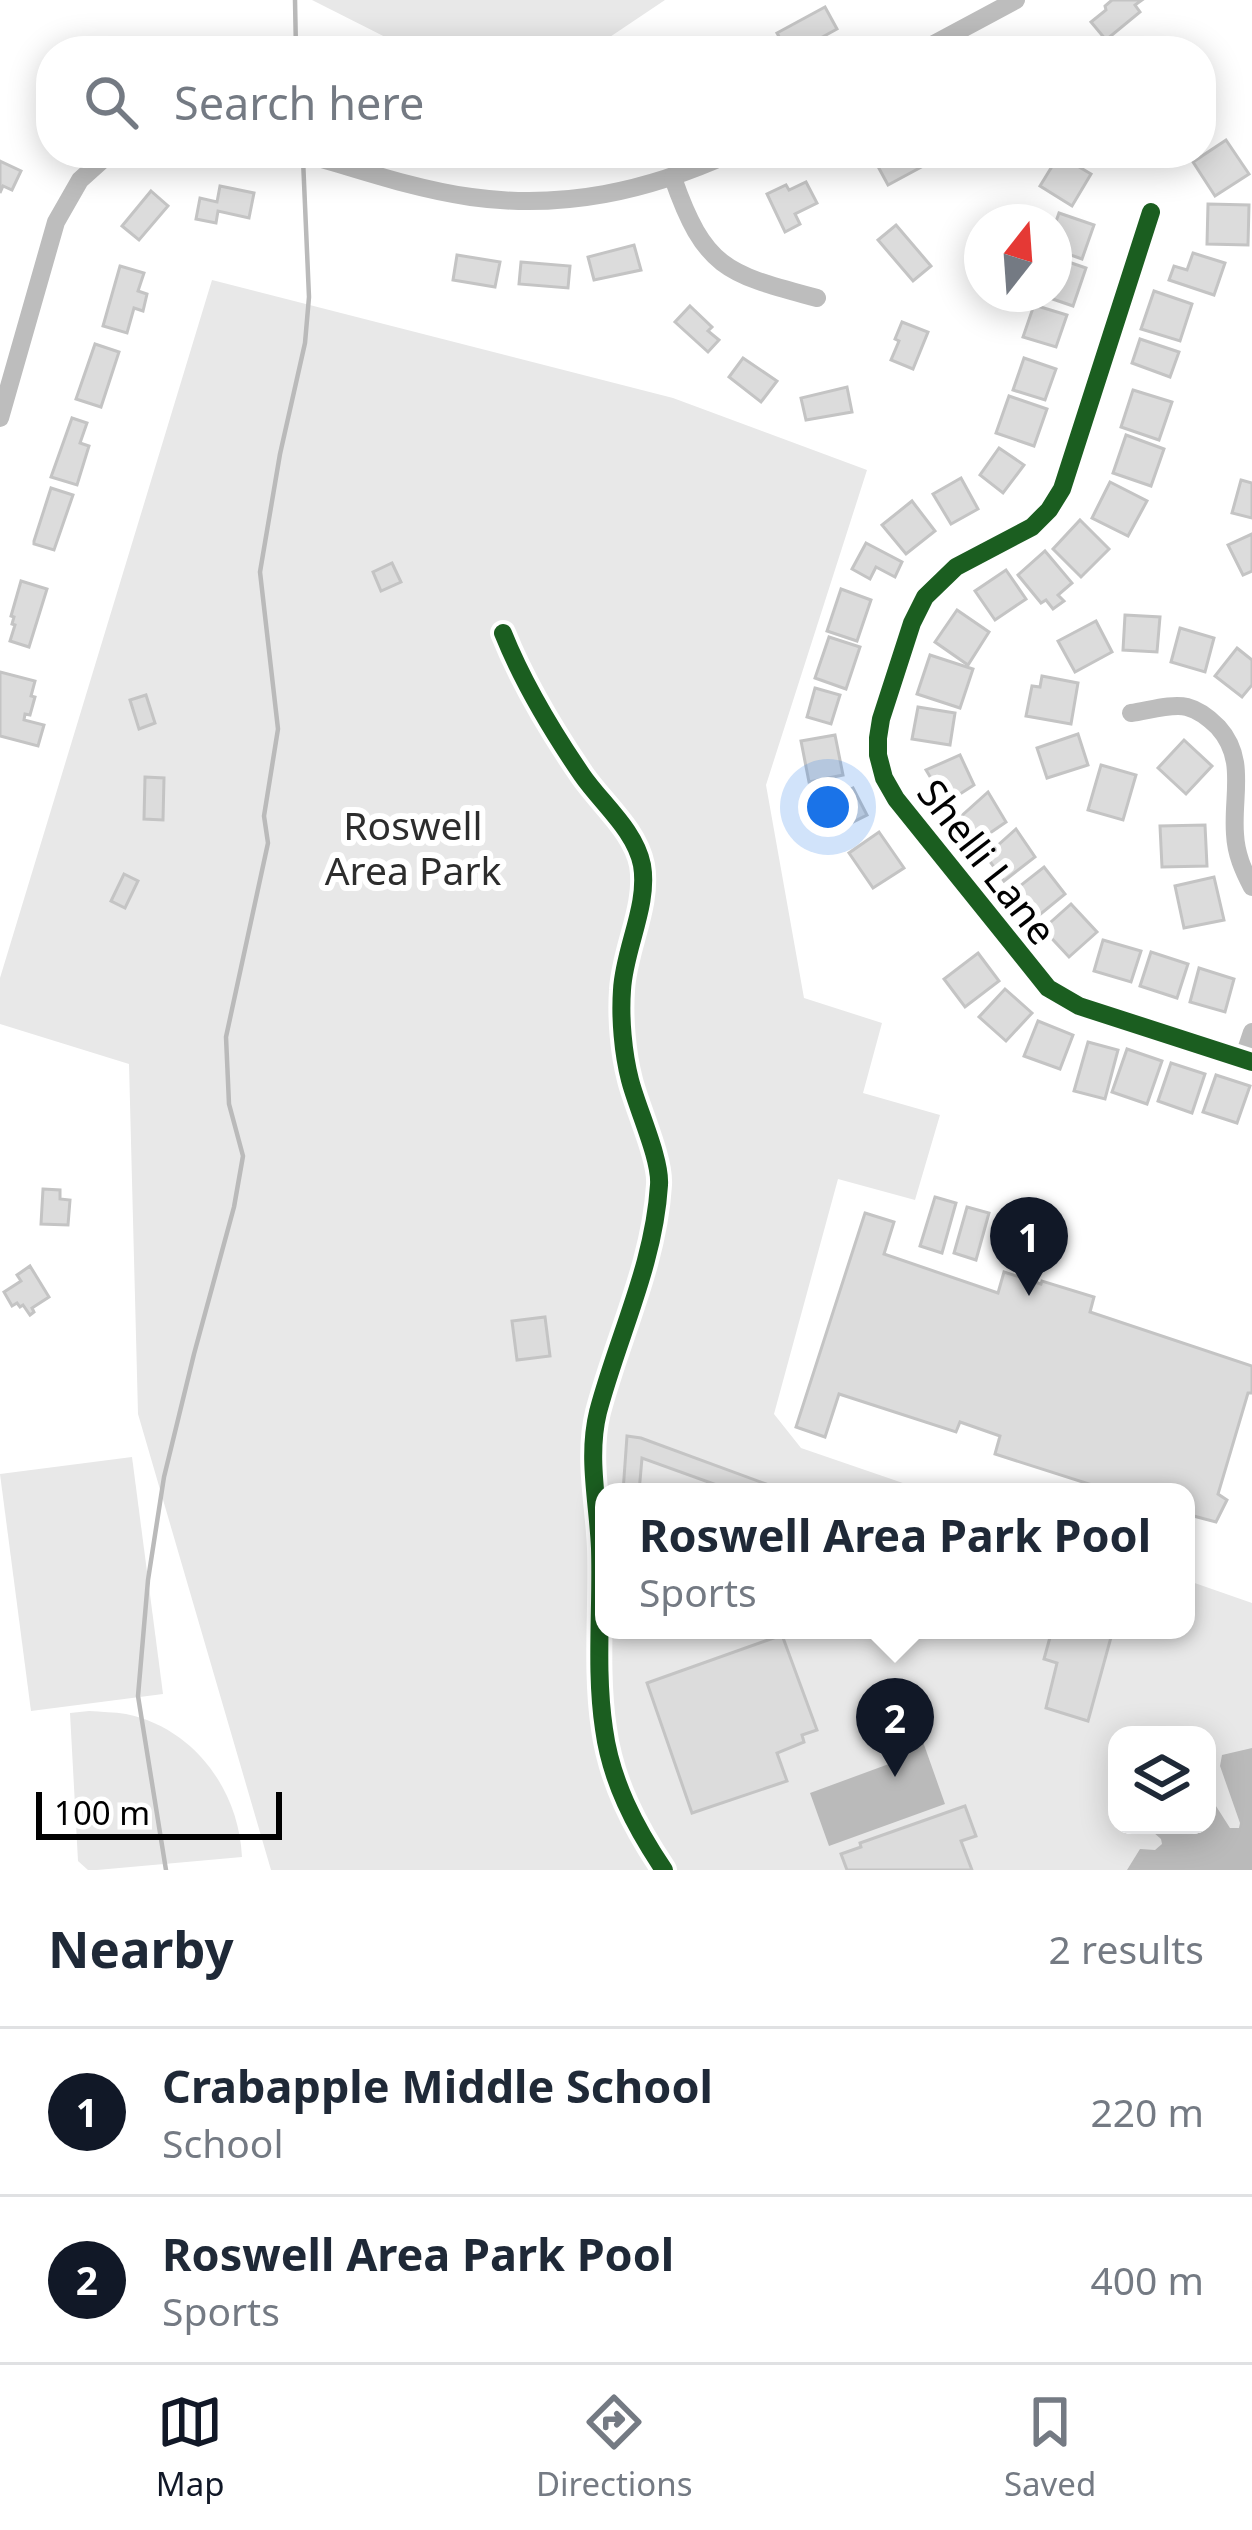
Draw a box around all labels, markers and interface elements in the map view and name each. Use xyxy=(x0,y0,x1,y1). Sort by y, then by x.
search box xyxy=(36,36,1216,168)
icon: search xyxy=(78,69,144,135)
text: Search here xyxy=(174,72,424,133)
north arrow xyxy=(964,204,1072,312)
street label: Shelli Lane xyxy=(907,767,1069,955)
your location xyxy=(798,777,858,837)
park label: Roswell Area Park xyxy=(325,798,502,896)
pin: 1 xyxy=(990,1197,1068,1296)
popup xyxy=(595,1483,1195,1639)
text: Roswell Area Park Pool xyxy=(639,1504,1151,1565)
text: Sports xyxy=(639,1565,757,1618)
pin: 2 xyxy=(856,1678,934,1777)
map controls xyxy=(1108,1726,1216,1834)
button: layers xyxy=(1108,1726,1216,1834)
scale bar xyxy=(36,1786,282,1839)
text: 100 m xyxy=(54,1790,150,1835)
text: Nearby xyxy=(48,1913,234,1983)
text: 2 results xyxy=(1049,1922,1204,1975)
text: Crabapple Middle School xyxy=(162,2055,713,2116)
text: 1 xyxy=(76,2085,98,2138)
text: 220 m xyxy=(1090,2085,1204,2138)
text: School xyxy=(162,2116,284,2169)
text: Roswell Area Park Pool xyxy=(162,2223,674,2284)
text: 2 xyxy=(76,2253,98,2306)
text: 400 m xyxy=(1090,2253,1204,2306)
text: Sports xyxy=(162,2284,280,2337)
tab: Map xyxy=(156,2389,224,2506)
tab: Directions xyxy=(536,2389,693,2506)
tab: Saved xyxy=(1004,2389,1096,2506)

